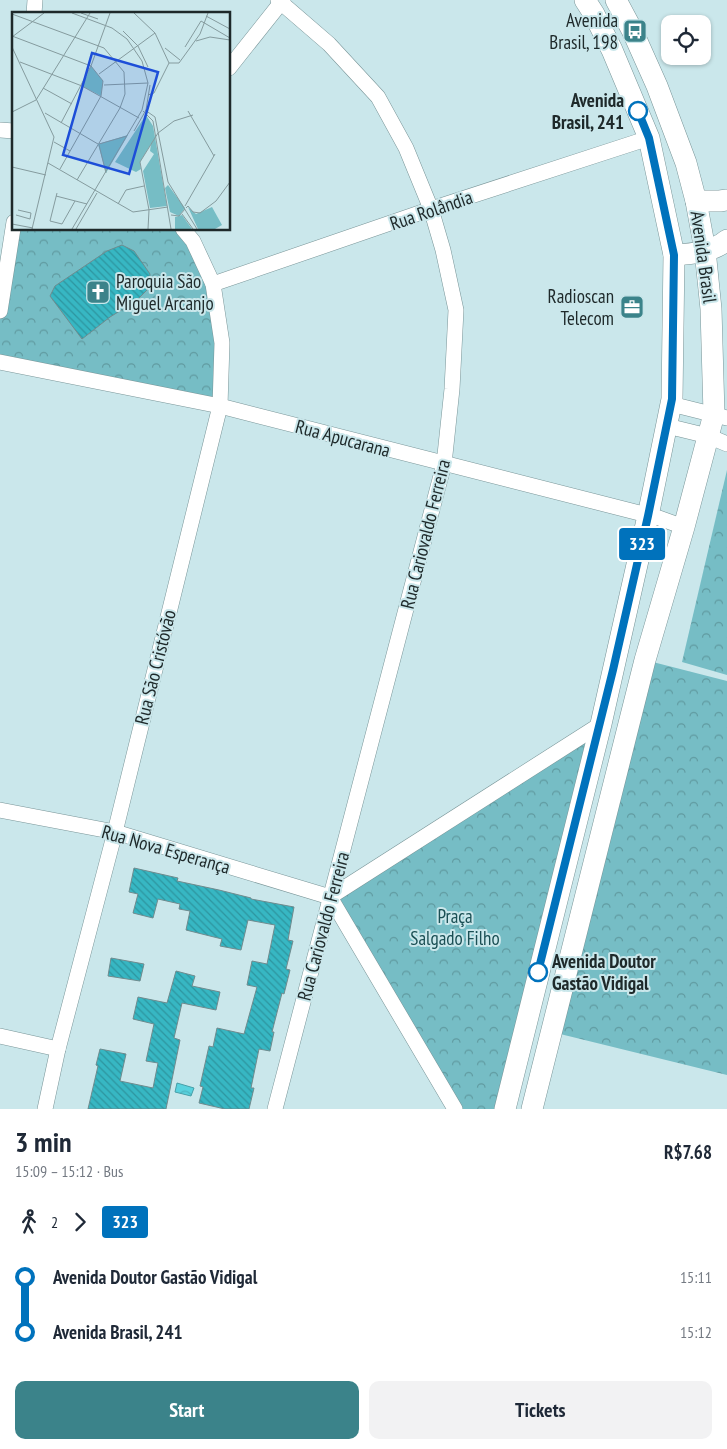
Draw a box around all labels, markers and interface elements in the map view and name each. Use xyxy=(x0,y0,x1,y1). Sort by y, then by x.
place label: Avenida Brasil, 198 xyxy=(549,8,618,54)
inset map xyxy=(12,12,230,230)
map controls xyxy=(661,15,711,65)
button: locate xyxy=(661,15,711,65)
bus stop icon: Avenida Brasil, 198 xyxy=(622,18,648,44)
place label: Avenida Brasil, 241 xyxy=(552,88,624,134)
marker: Avenida Brasil, 241 xyxy=(628,101,648,121)
street label: Rua Rolândia xyxy=(386,185,476,235)
street label: Avenida Brasil xyxy=(686,209,722,305)
place label: Paroquia São Miguel Arcanjo xyxy=(116,269,214,315)
church icon: Paroquia São Miguel Arcanjo xyxy=(85,279,111,305)
place label: Radioscan Telecom xyxy=(548,284,614,330)
office icon: Radioscan Telecom xyxy=(619,294,645,320)
street label: Rua Apucarana xyxy=(293,414,393,462)
street label: Rua Cariovaldo Ferreira xyxy=(395,457,455,611)
line badge: 323 xyxy=(613,528,671,560)
text: 323 xyxy=(629,532,655,555)
street label: Rua São Cristóvão xyxy=(129,607,181,727)
street label: Rua Nova Esperança xyxy=(99,819,233,879)
street label: Rua Cariovaldo Ferreira xyxy=(292,849,354,1003)
park label: Praça Salgado Filho xyxy=(410,904,500,950)
place label: Avenida Doutor Gastão Vidigal xyxy=(551,949,656,995)
marker: Avenida Doutor Gastão Vidigal xyxy=(528,962,548,982)
text: 3 min xyxy=(15,1123,72,1160)
text: R$7.68 xyxy=(664,1140,712,1164)
text: 15:09 – 15:12 · Bus xyxy=(15,1161,123,1181)
icon: walk xyxy=(15,1208,43,1236)
icon: forward xyxy=(66,1208,94,1236)
text: 323 xyxy=(112,1210,138,1233)
text: 2 xyxy=(51,1212,58,1232)
text: Avenida Doutor Gastão Vidigal xyxy=(53,1265,257,1289)
text: 15:11 xyxy=(680,1267,712,1287)
text: Avenida Brasil, 241 xyxy=(53,1320,183,1344)
text: 15:12 xyxy=(680,1322,712,1342)
button: Start xyxy=(15,1381,359,1439)
button: Tickets xyxy=(369,1381,712,1439)

